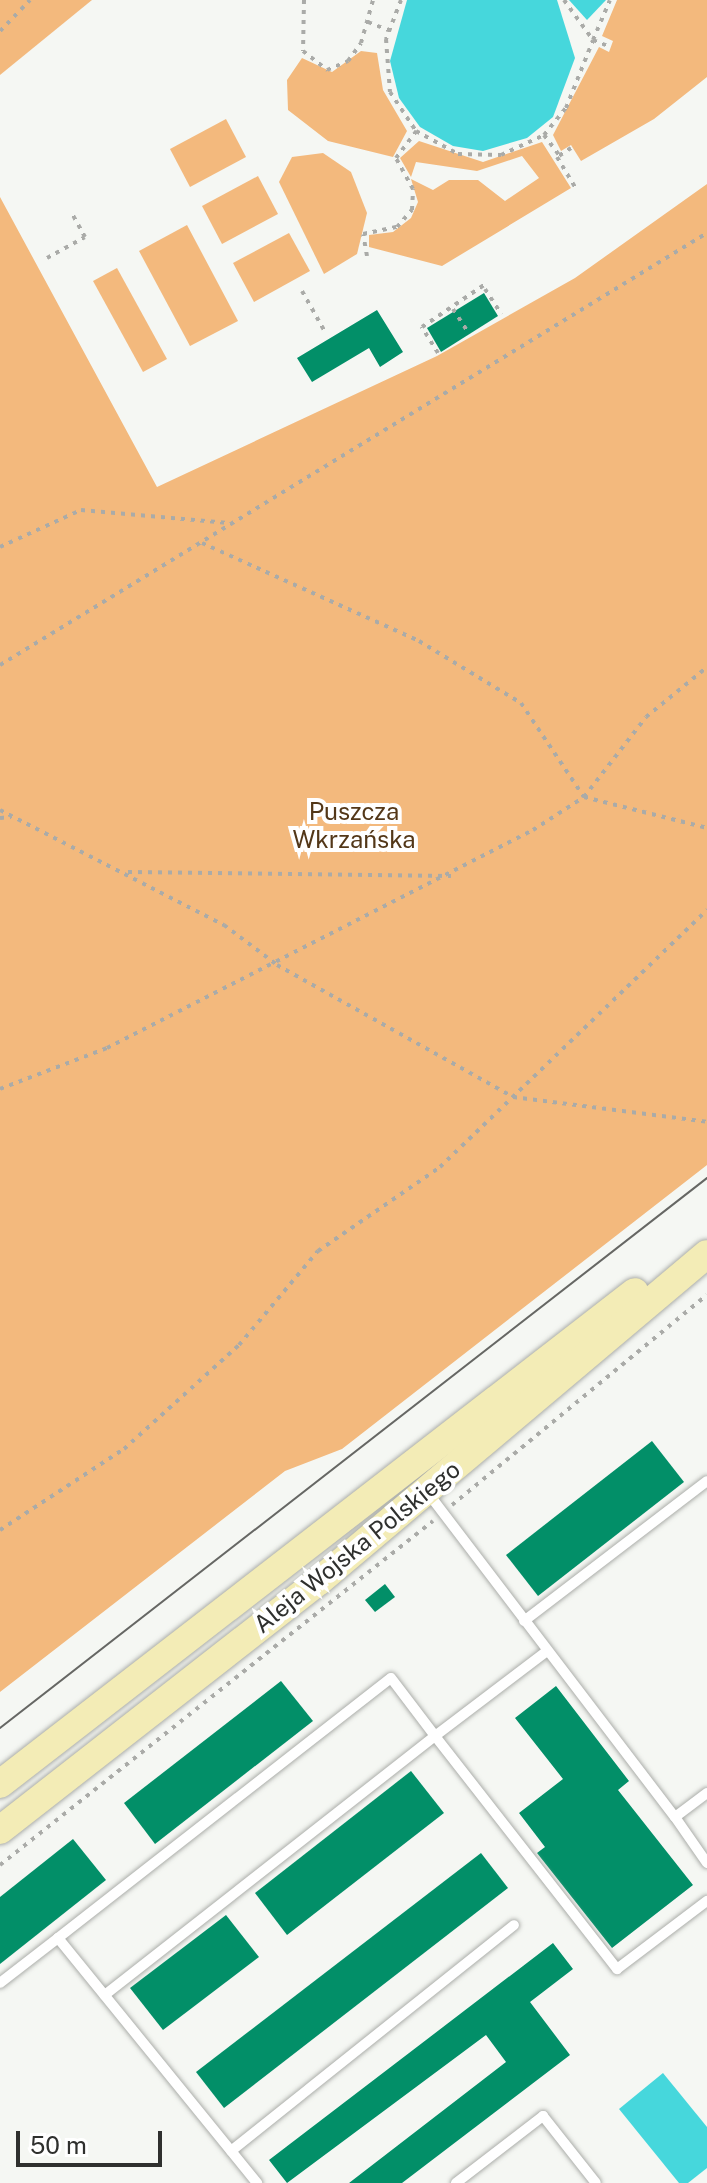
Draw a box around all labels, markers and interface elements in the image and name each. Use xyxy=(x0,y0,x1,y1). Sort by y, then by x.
park label: Puszcza Wkrzańska xyxy=(292,798,416,854)
street label: Aleja Wojska Polskiego xyxy=(248,1455,466,1639)
scale bar xyxy=(20,2115,166,2165)
text: 50 m xyxy=(30,2131,87,2159)

